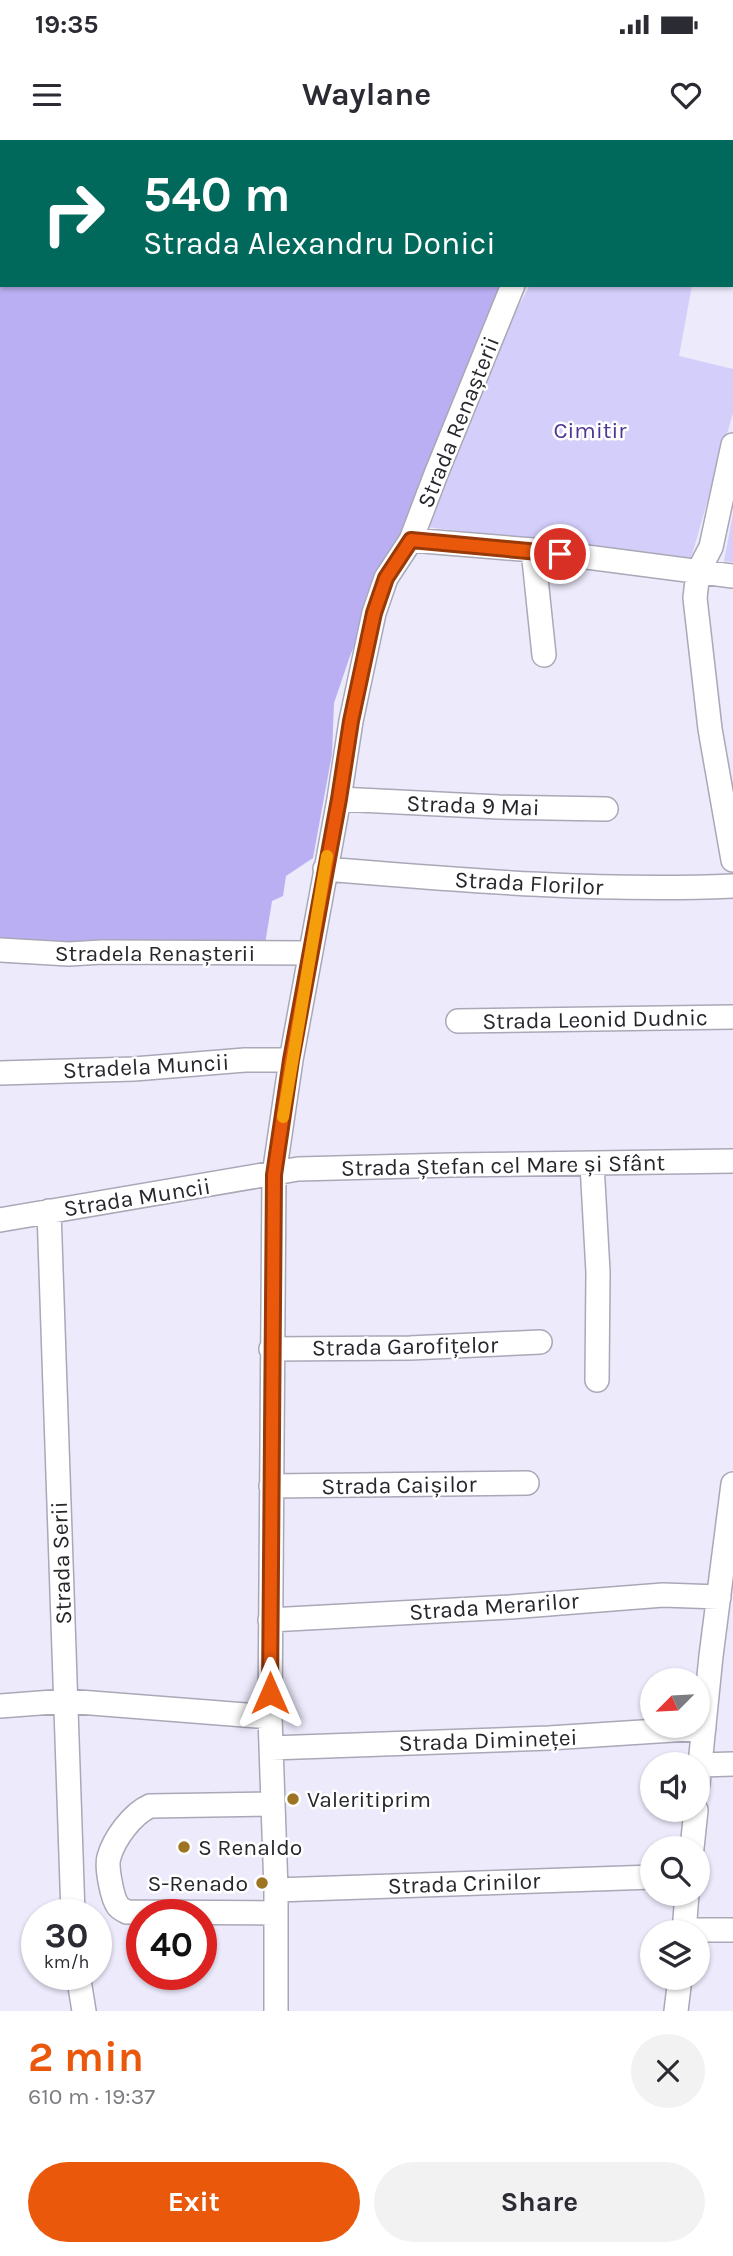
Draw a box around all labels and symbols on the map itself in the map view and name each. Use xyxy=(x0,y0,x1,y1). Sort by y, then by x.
street label: Strada Renașterii xyxy=(412,333,505,512)
park label: Cimitir xyxy=(553,417,627,444)
pin xyxy=(530,524,590,584)
street label: Strada 9 Mai xyxy=(406,790,540,821)
street label: Strada Florilor xyxy=(454,866,605,901)
street label: Stradela Renașterii xyxy=(55,940,255,967)
street label: Strada Leonid Dudnic xyxy=(482,1004,708,1035)
street label: Stradela Muncii xyxy=(62,1049,230,1084)
street label: Strada Ștefan cel Mare și Sfânt xyxy=(341,1149,666,1182)
street label: Strada Muncii xyxy=(62,1173,212,1222)
street label: Strada Garofițelor xyxy=(312,1331,499,1362)
street label: Strada Caișilor xyxy=(321,1471,477,1500)
street label: Strada Serii xyxy=(46,1501,77,1625)
street label: Strada Merarilor xyxy=(408,1587,580,1626)
position arrow xyxy=(233,1656,307,1730)
north arrow xyxy=(640,1668,710,1738)
street label: Strada Dimineței xyxy=(398,1724,578,1757)
place label: Valeritiprim xyxy=(307,1786,431,1813)
marker: Valeritiprim xyxy=(285,1791,301,1807)
place label: S Renaldo xyxy=(198,1834,302,1861)
marker: S Renaldo xyxy=(176,1839,192,1855)
street label: Strada Crinilor xyxy=(387,1867,541,1900)
place label: S-Renado xyxy=(147,1870,248,1897)
marker: S-Renado xyxy=(254,1875,270,1891)
speed limit sign: 40 xyxy=(126,1899,217,1990)

